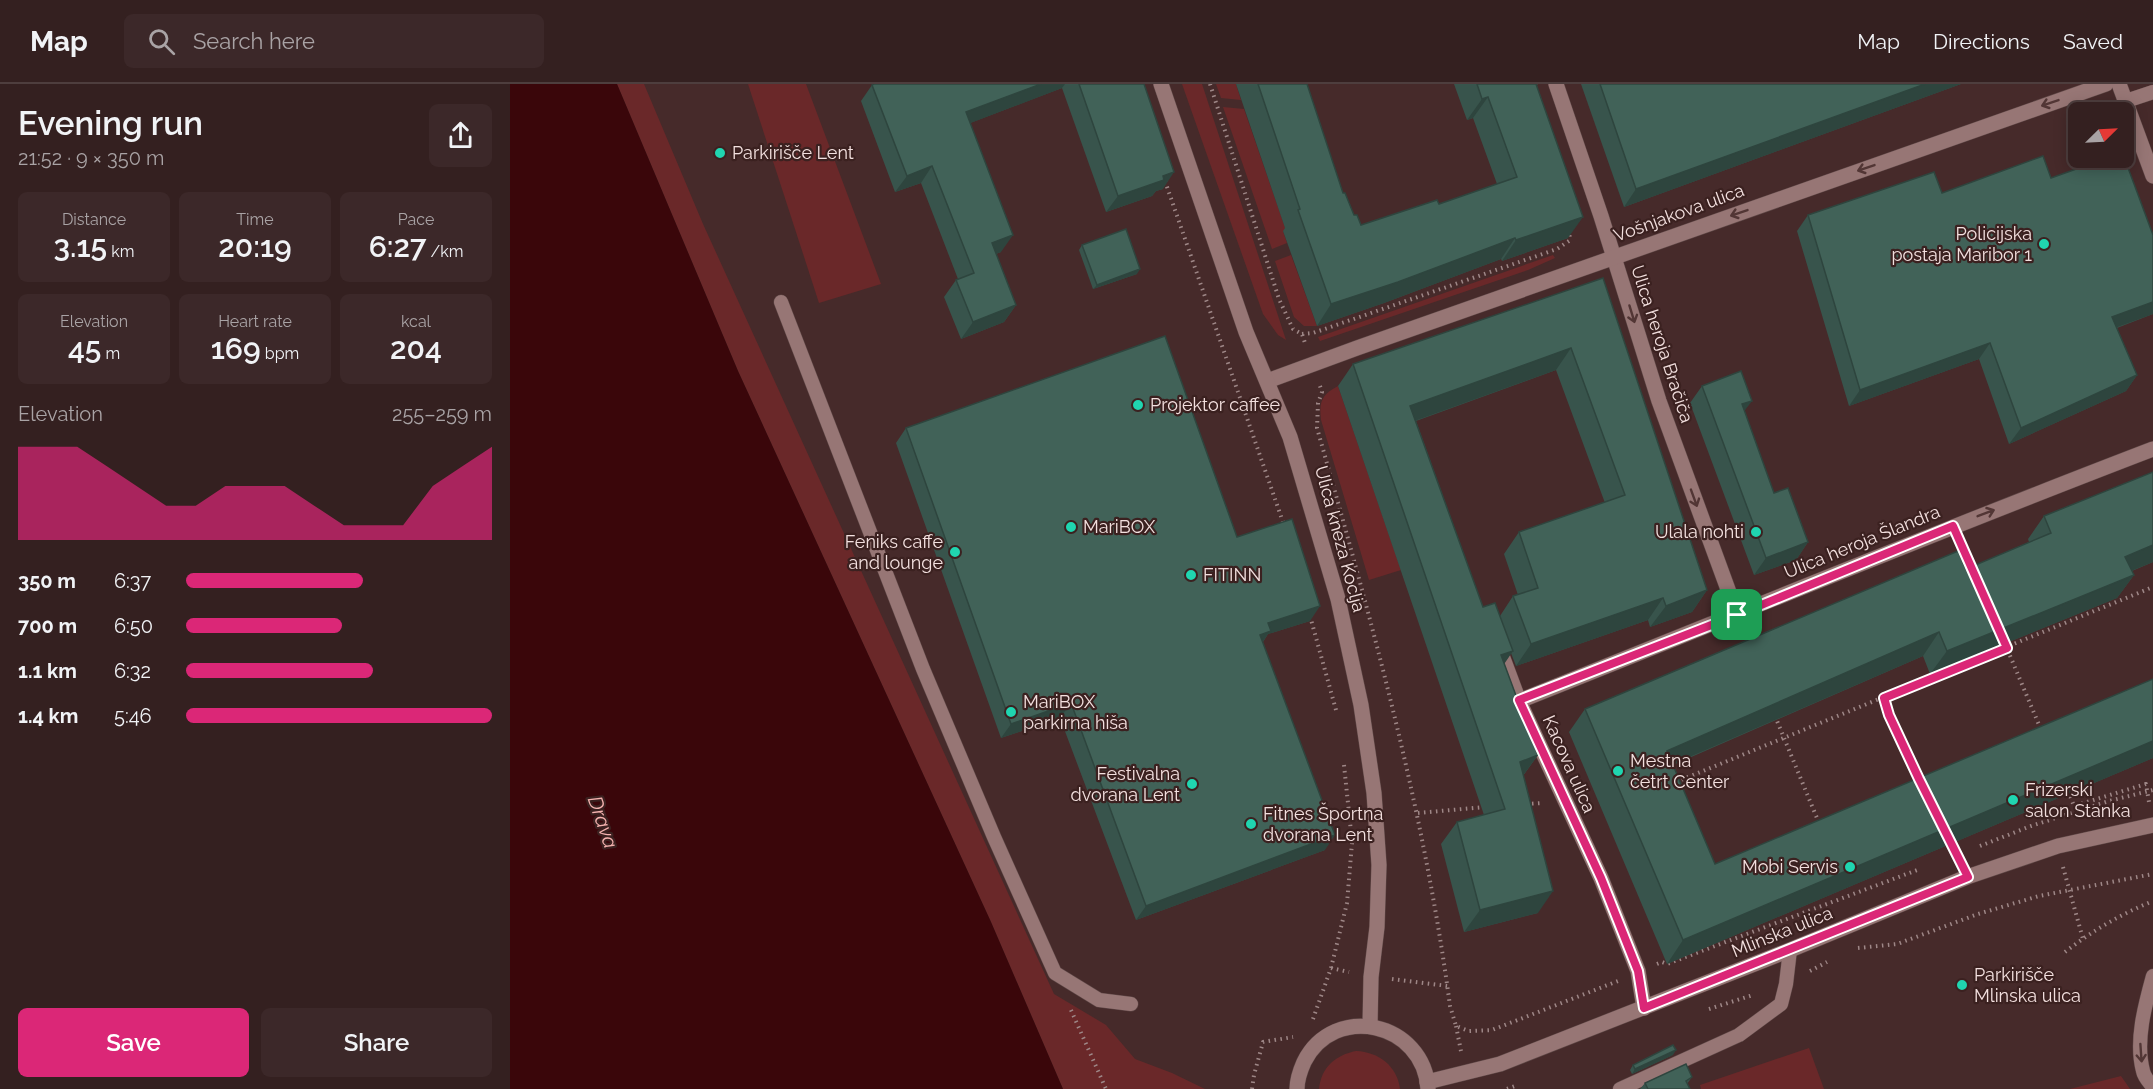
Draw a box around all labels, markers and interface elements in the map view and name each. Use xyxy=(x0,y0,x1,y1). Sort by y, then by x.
search box xyxy=(124,14,544,68)
text: Map xyxy=(30,25,88,58)
icon: search xyxy=(145,25,178,58)
text: Search here xyxy=(193,28,315,54)
text: Map xyxy=(1857,29,1900,54)
text: Directions xyxy=(1933,29,2030,54)
text: Saved xyxy=(2063,29,2123,54)
one-way arrow xyxy=(2042,99,2060,110)
north arrow xyxy=(2068,102,2134,168)
map controls xyxy=(2068,102,2134,168)
text: Evening run xyxy=(18,104,203,143)
button: share xyxy=(429,104,492,167)
place label: Parkirišče Lent xyxy=(732,142,854,163)
text: 21:52 · 9 × 350 m xyxy=(18,146,164,170)
marker: Parkirišče Lent xyxy=(713,146,727,160)
one-way arrow xyxy=(1858,163,1876,174)
street label: Vošnjakova ulica xyxy=(1611,179,1747,246)
one-way arrow xyxy=(1730,208,1749,219)
text: Distance xyxy=(62,210,126,229)
text: Time xyxy=(236,210,274,229)
text: Pace xyxy=(398,210,434,229)
place label: Policijska postaja Maribor 1 xyxy=(1891,223,2032,265)
text: 3.15 xyxy=(54,229,107,264)
text: 20:19 xyxy=(218,229,292,264)
text: 6:27 xyxy=(369,229,426,264)
marker: Policijska postaja Maribor 1 xyxy=(2037,237,2051,251)
text: km xyxy=(107,242,134,261)
text: /km xyxy=(426,242,463,261)
street label: Ulica heroja Bračiča xyxy=(1627,262,1698,425)
one-way arrow xyxy=(1627,304,1638,323)
text: Elevation xyxy=(60,312,128,331)
text: Heart rate xyxy=(218,312,292,331)
text: kcal xyxy=(401,312,431,331)
text: 45 xyxy=(68,331,101,366)
text: 169 xyxy=(211,331,261,366)
text: 204 xyxy=(390,331,442,366)
text: m xyxy=(101,344,120,363)
text: bpm xyxy=(261,344,299,363)
place label: Projektor caffee xyxy=(1150,394,1281,415)
marker: Projektor caffee xyxy=(1131,398,1145,412)
text: Elevation xyxy=(18,402,103,426)
text: 255–259 m xyxy=(392,402,492,426)
street label: Ulica kneza Koclja xyxy=(1311,463,1370,614)
one-way arrow xyxy=(1690,488,1701,507)
street label: Ulica heroja Šlandra xyxy=(1780,500,1943,582)
one-way arrow xyxy=(1976,507,1995,518)
place label: MariBOX xyxy=(1083,516,1156,537)
marker: MariBOX xyxy=(1064,520,1078,534)
place label: Ulala nohti xyxy=(1655,521,1744,542)
marker: Ulala nohti xyxy=(1749,525,1763,539)
place label: Feniks caffe and lounge xyxy=(845,531,943,573)
marker: Feniks caffe and lounge xyxy=(948,545,962,559)
place label: FITINN xyxy=(1203,564,1261,585)
marker: FITINN xyxy=(1184,568,1198,582)
text: 350 m xyxy=(18,569,76,593)
text: 6:37 xyxy=(114,569,151,593)
pin xyxy=(1711,589,1762,640)
icon: arrive xyxy=(1720,598,1753,631)
text: 700 m xyxy=(18,614,77,638)
text: 6:50 xyxy=(114,614,153,638)
text: 1.1 km xyxy=(18,659,77,683)
text: 6:32 xyxy=(114,659,151,683)
place label: MariBOX parkirna hiša xyxy=(1023,691,1128,733)
text: 1.4 km xyxy=(18,704,78,728)
text: 5:46 xyxy=(114,704,152,728)
marker: MariBOX parkirna hiša xyxy=(1004,705,1018,719)
street label: Kacova ulica xyxy=(1539,712,1600,816)
place label: Mestna četrt Center xyxy=(1630,750,1730,792)
place label: Festivalna dvorana Lent xyxy=(1071,763,1180,805)
marker: Mestna četrt Center xyxy=(1611,764,1625,778)
marker: Festivalna dvorana Lent xyxy=(1185,777,1199,791)
place label: Frizerski salon Stanka xyxy=(2025,779,2131,821)
water label: Drava xyxy=(583,793,623,851)
marker: Frizerski salon Stanka xyxy=(2006,793,2020,807)
place label: Fitnes Športna dvorana Lent xyxy=(1263,802,1383,845)
marker: Fitnes Športna dvorana Lent xyxy=(1244,817,1258,831)
place label: Mobi Servis xyxy=(1742,856,1838,877)
marker: Mobi Servis xyxy=(1843,860,1857,874)
street label: Mlinska ulica xyxy=(1728,902,1835,961)
place label: Parkirišče Mlinska ulica xyxy=(1974,964,2081,1006)
marker: Parkirišče Mlinska ulica xyxy=(1955,978,1969,992)
button: Save xyxy=(18,1008,249,1077)
button: Share xyxy=(261,1008,492,1077)
one-way arrow xyxy=(2136,1043,2147,1063)

